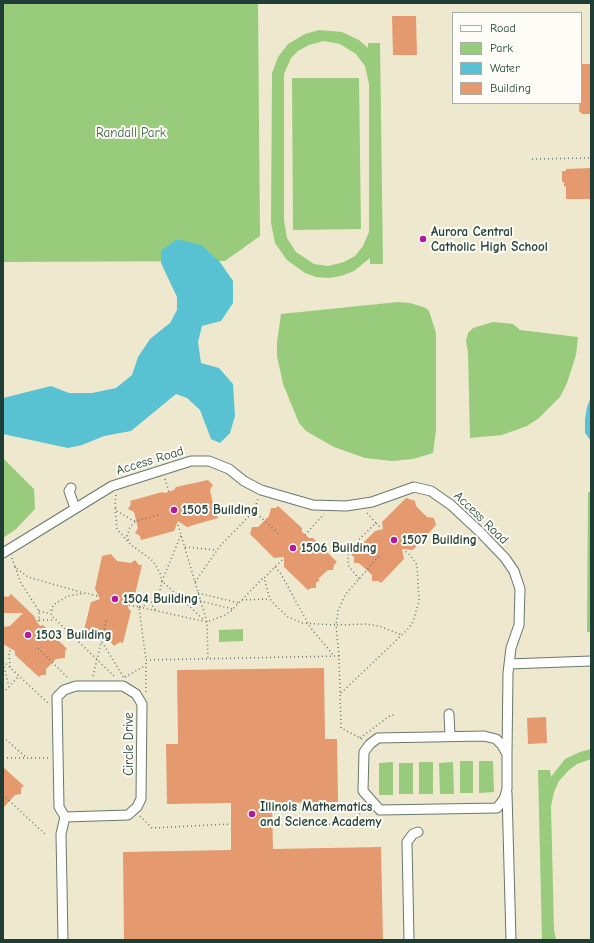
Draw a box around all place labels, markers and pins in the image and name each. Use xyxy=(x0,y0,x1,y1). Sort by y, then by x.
place label: Aurora Central Catholic High School xyxy=(431,224,548,255)
marker: Aurora Central Catholic High School xyxy=(418,234,428,244)
place label: 1505 Building xyxy=(182,502,258,518)
marker: 1505 Building xyxy=(169,505,179,515)
place label: 1507 Building xyxy=(402,532,477,548)
marker: 1507 Building xyxy=(389,535,399,545)
place label: 1506 Building xyxy=(301,540,377,556)
marker: 1506 Building xyxy=(288,543,298,553)
place label: 1504 Building xyxy=(123,591,198,607)
marker: 1504 Building xyxy=(110,594,120,604)
place label: 1503 Building xyxy=(36,627,112,643)
marker: 1503 Building xyxy=(23,630,33,640)
place label: Illinois Mathematics and Science Academy xyxy=(260,799,381,830)
marker: Illinois Mathematics and Science Academy xyxy=(247,809,257,819)

